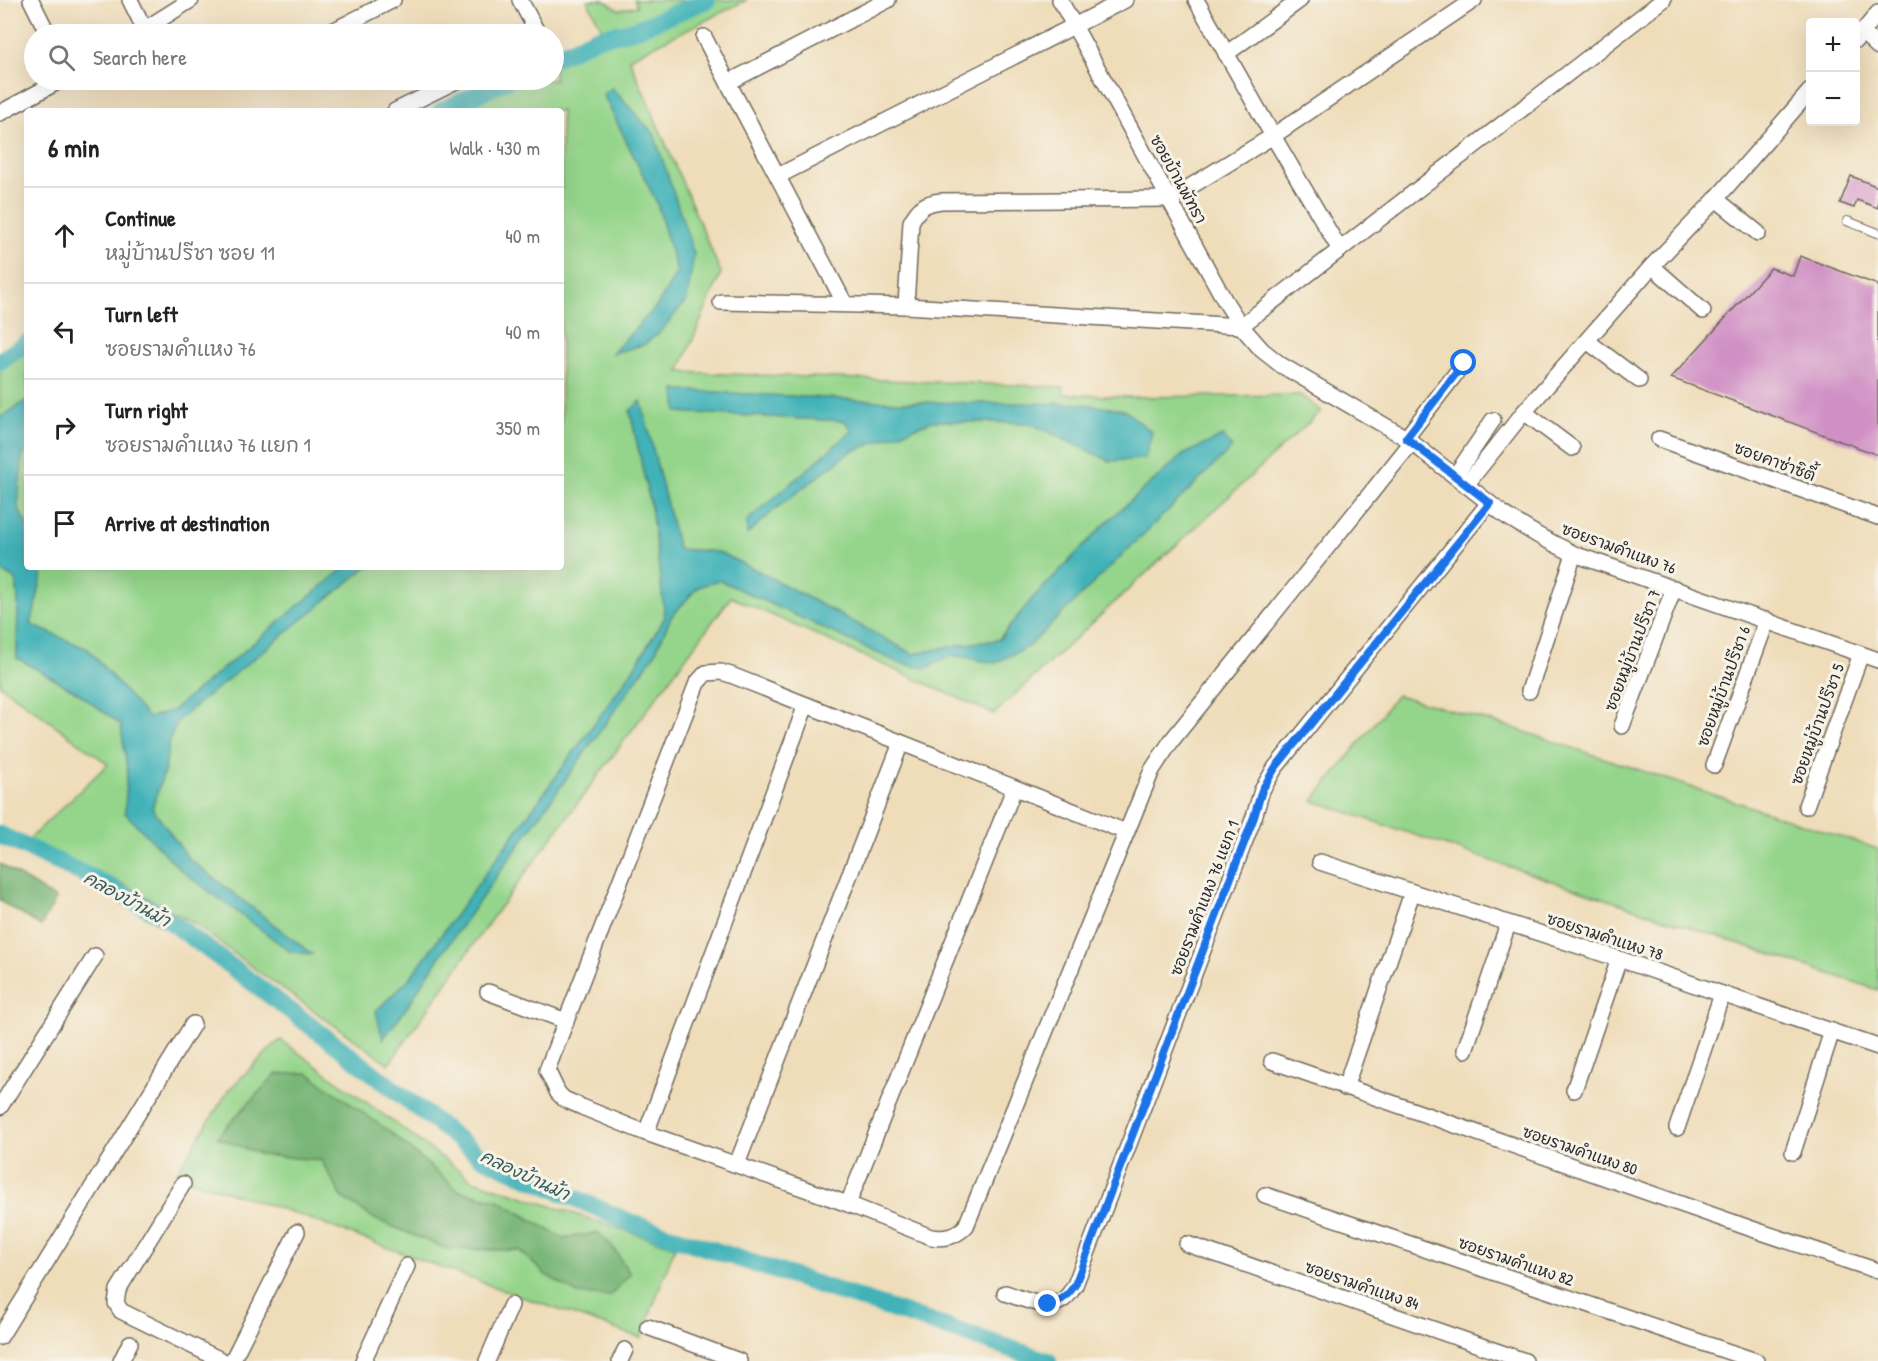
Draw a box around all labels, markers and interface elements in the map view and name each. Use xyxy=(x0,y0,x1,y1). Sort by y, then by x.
map controls xyxy=(1806,18,1860,126)
button: + xyxy=(1806,18,1860,72)
search box xyxy=(24,24,564,90)
icon: search xyxy=(45,41,78,74)
text: Search here xyxy=(93,42,187,72)
button: − xyxy=(1806,72,1860,126)
text: 6 min xyxy=(48,130,100,165)
street label: ซอยบ้านพัทรา xyxy=(1145,131,1213,227)
text: Walk · 430 m xyxy=(449,134,540,161)
text: Continue xyxy=(105,203,176,233)
icon: ahead xyxy=(48,219,81,252)
text: 40 m xyxy=(505,222,540,249)
text: หมู่บ้านปรีชา ซอย 11 xyxy=(105,239,275,266)
text: Turn left xyxy=(105,299,178,329)
icon: left xyxy=(48,315,81,348)
text: 40 m xyxy=(505,318,540,345)
text: ซอยรามคำแหง 76 xyxy=(105,335,256,362)
route start xyxy=(1450,349,1476,375)
text: Turn right xyxy=(105,395,188,425)
icon: right xyxy=(48,411,81,444)
text: 350 m xyxy=(495,414,540,441)
text: ซอยรามคำแหง 76 แยก 1 xyxy=(105,431,311,458)
street label: ซอยคาซ่าซิตี้ xyxy=(1731,432,1823,487)
icon: arrive xyxy=(48,507,81,540)
text: Arrive at destination xyxy=(105,508,270,538)
street label: ซอยรามคำแหง 76 xyxy=(1559,517,1679,579)
street label: ซอยหมู่บ้านปรีชา 7 xyxy=(1599,586,1667,715)
street label: ซอยหมู่บ้านปรีชา 6 xyxy=(1691,623,1757,750)
street label: ซอยหมู่บ้านปรีชา 5 xyxy=(1785,660,1851,788)
street label: ซอยรามคำแหง 76 แยก 1 xyxy=(1164,817,1244,979)
water label: คลองบ้านม้า xyxy=(80,865,176,933)
street label: ซอยรามคำแหง 78 xyxy=(1544,907,1666,965)
street label: ซอยรามคำแหง 80 xyxy=(1520,1120,1640,1180)
water label: คลองบ้านม้า xyxy=(477,1143,575,1207)
street label: ซอยรามคำแหง 82 xyxy=(1455,1231,1577,1291)
street label: ซอยรามคำแหง 84 xyxy=(1302,1255,1422,1315)
route end xyxy=(1034,1290,1060,1316)

